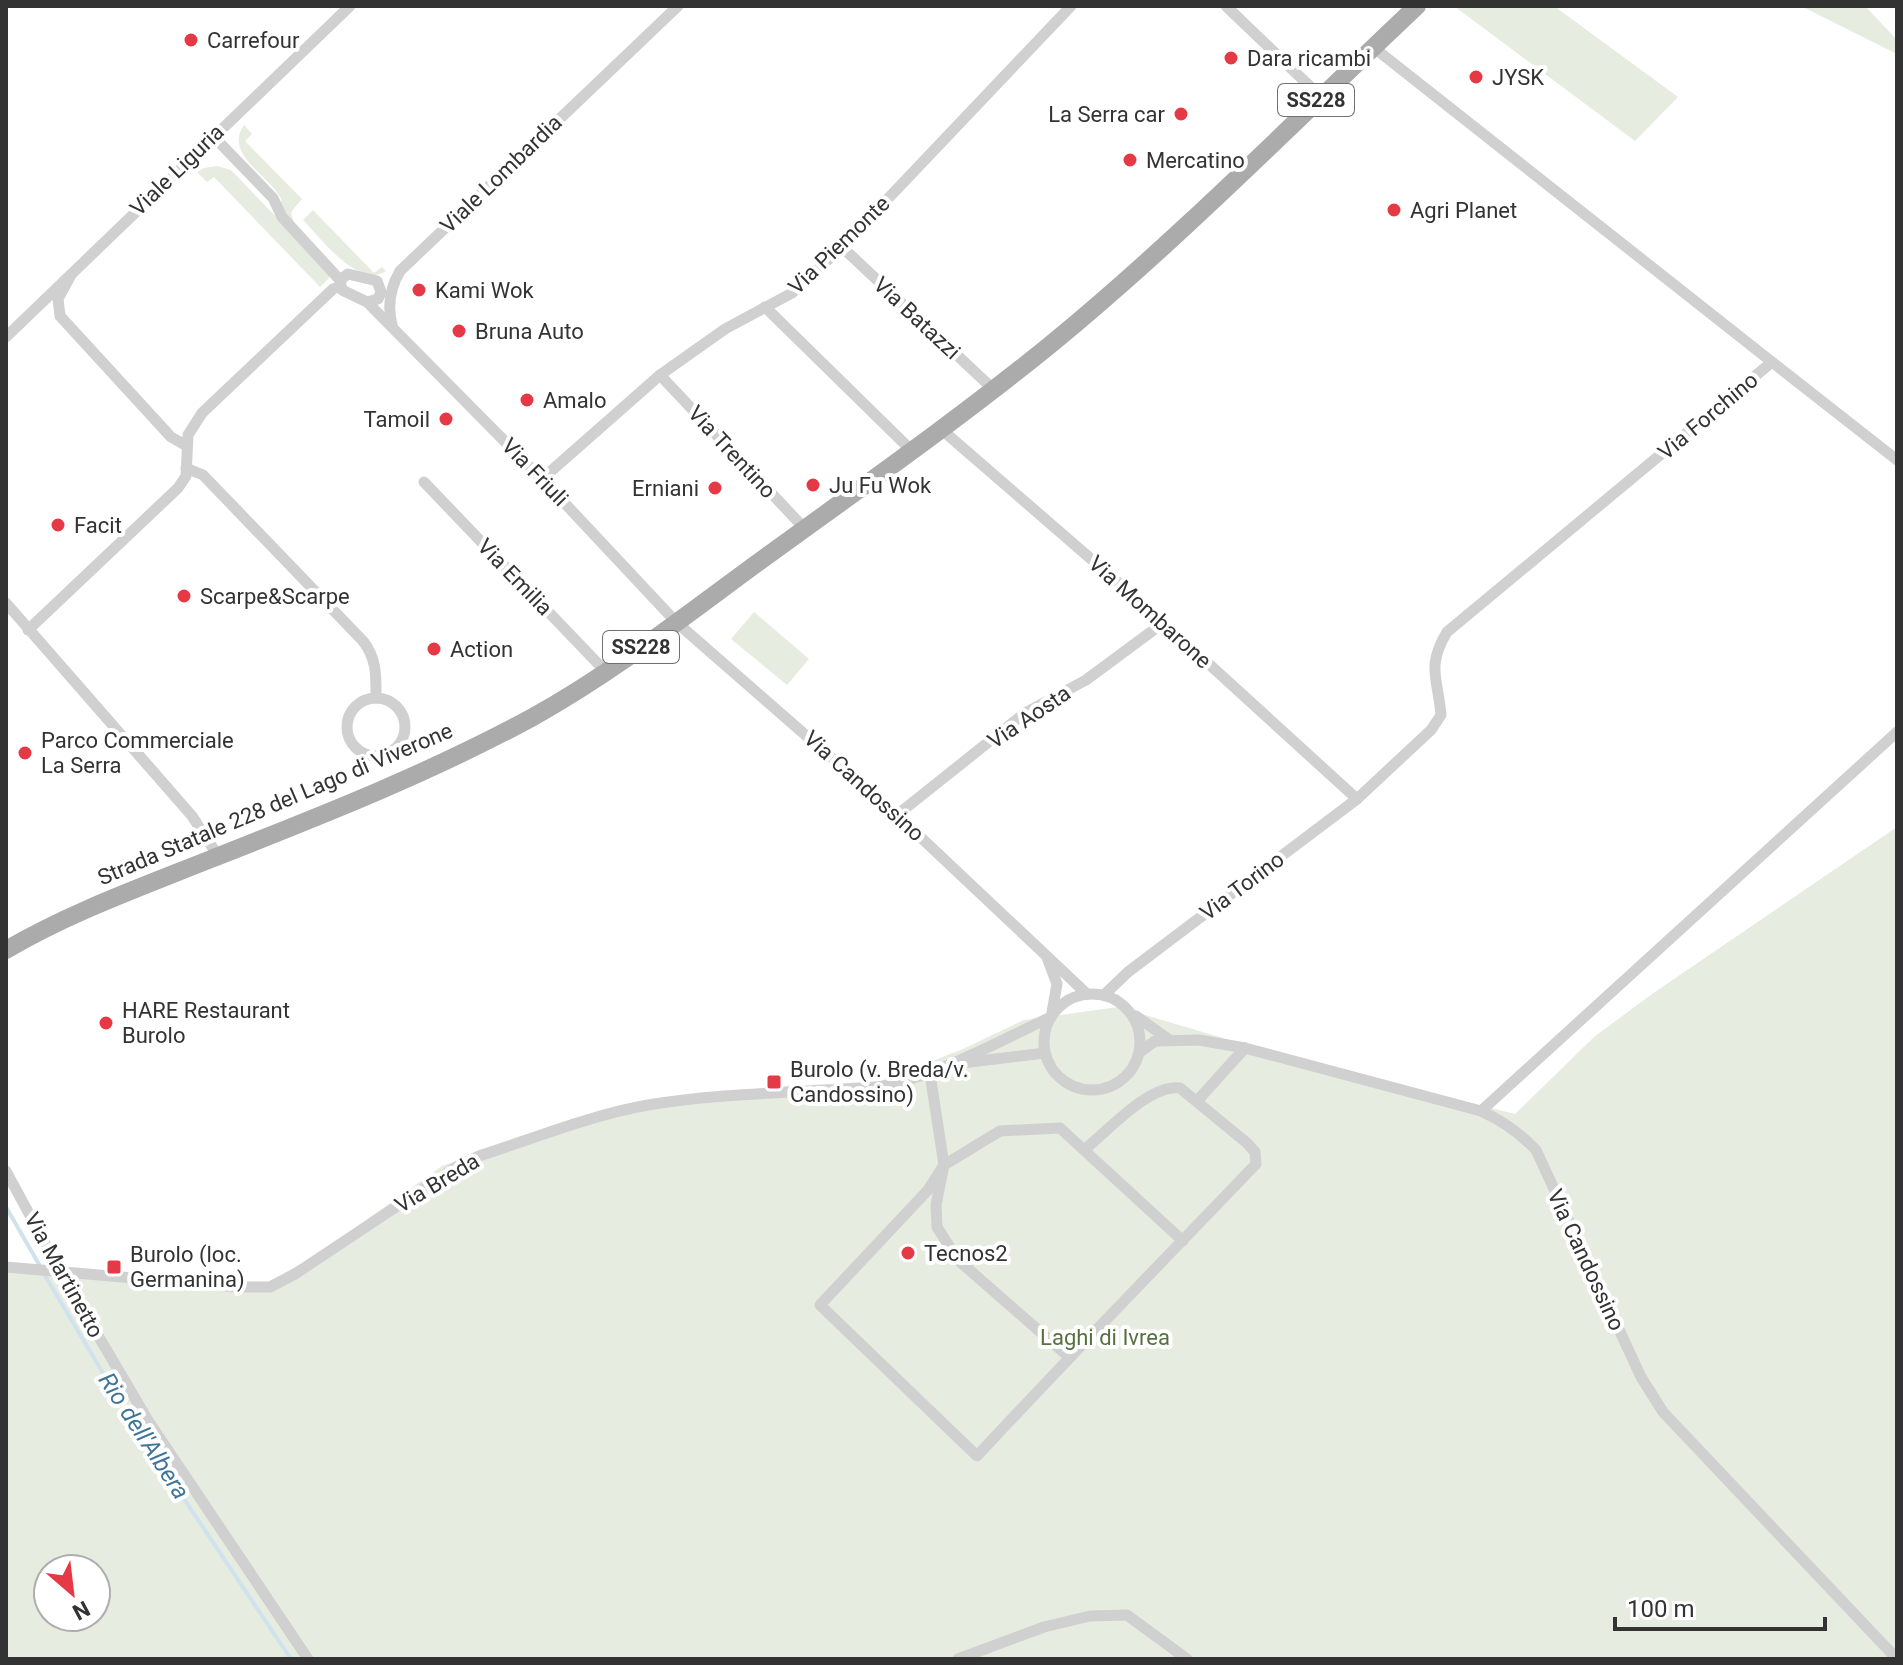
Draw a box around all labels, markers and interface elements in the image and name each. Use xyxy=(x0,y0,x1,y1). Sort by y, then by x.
place label: Carrefour xyxy=(207,28,300,53)
marker: Carrefour xyxy=(182,31,200,49)
place label: Dara ricambi xyxy=(1247,46,1371,71)
marker: Dara ricambi xyxy=(1222,49,1240,67)
place label: JYSK xyxy=(1492,65,1544,90)
marker: JYSK xyxy=(1467,68,1485,86)
road number: SS228 xyxy=(1278,84,1354,116)
place label: La Serra car xyxy=(1048,102,1166,127)
marker: La Serra car xyxy=(1172,105,1190,123)
street label: Viale Lombardia xyxy=(435,110,567,238)
street label: Viale Liguria xyxy=(125,119,229,221)
place label: Mercatino xyxy=(1146,148,1245,173)
marker: Mercatino xyxy=(1121,151,1139,169)
street label: Via Piemonte xyxy=(783,191,895,299)
place label: Agri Planet xyxy=(1410,198,1517,223)
marker: Agri Planet xyxy=(1385,201,1403,219)
street label: Via Batazzi xyxy=(869,272,965,364)
place label: Kami Wok xyxy=(435,278,535,303)
marker: Kami Wok xyxy=(410,281,428,299)
place label: Bruna Auto xyxy=(475,319,584,344)
marker: Bruna Auto xyxy=(450,322,468,340)
street label: Via Forchino xyxy=(1653,367,1763,465)
place label: Amalo xyxy=(543,388,607,413)
marker: Amalo xyxy=(518,391,536,409)
street label: Via Trentino xyxy=(683,401,781,503)
place label: Tamoil xyxy=(364,407,430,432)
marker: Tamoil xyxy=(437,410,455,428)
street label: Via Friuli xyxy=(497,433,573,511)
place label: Ju Fu Wok xyxy=(829,473,932,498)
place label: Erniani xyxy=(632,476,699,501)
marker: Ju Fu Wok xyxy=(804,476,822,494)
marker: Erniani xyxy=(706,479,724,497)
place label: Facit xyxy=(74,513,122,538)
marker: Facit xyxy=(49,516,67,534)
street label: Via Emilia xyxy=(472,534,558,620)
street label: Via Mombarone xyxy=(1084,551,1216,673)
place label: Scarpe&Scarpe xyxy=(200,584,350,609)
marker: Scarpe&Scarpe xyxy=(175,587,193,605)
road number: SS228 xyxy=(603,631,679,663)
place label: Action xyxy=(450,637,513,662)
marker: Action xyxy=(425,640,443,658)
street label: Via Aosta xyxy=(983,680,1075,754)
street label: Strada Statale 228 del Lago di Viverone xyxy=(94,718,456,890)
street label: Via Candossino xyxy=(799,726,929,846)
place label: Parco Commerciale La Serra xyxy=(41,728,234,778)
marker: Parco Commerciale La Serra xyxy=(16,744,34,762)
street label: Via Torino xyxy=(1195,846,1289,926)
place label: HARE Restaurant Burolo xyxy=(122,998,290,1048)
marker: HARE Restaurant Burolo xyxy=(97,1014,115,1032)
place label: Burolo (v. Breda/v. Candossino) xyxy=(790,1057,969,1108)
marker: Burolo (v. Breda/v. Candossino) xyxy=(765,1073,783,1091)
street label: Via Breda xyxy=(390,1148,484,1218)
street label: Via Candossino xyxy=(1542,1185,1630,1335)
street label: Via Martinetto xyxy=(19,1208,109,1342)
place label: Tecnos2 xyxy=(924,1241,1008,1266)
place label: Burolo (loc. Germanina) xyxy=(130,1242,245,1293)
marker: Tecnos2 xyxy=(899,1244,917,1262)
marker: Burolo (loc. Germanina) xyxy=(105,1258,123,1276)
park label: Laghi di Ivrea xyxy=(1040,1325,1170,1350)
water label: Rio dell'Albera xyxy=(93,1368,195,1504)
north arrow xyxy=(32,1553,112,1633)
scale bar xyxy=(1615,1581,1825,1631)
text: 100 m xyxy=(1627,1595,1694,1623)
text: N xyxy=(68,1596,94,1625)

